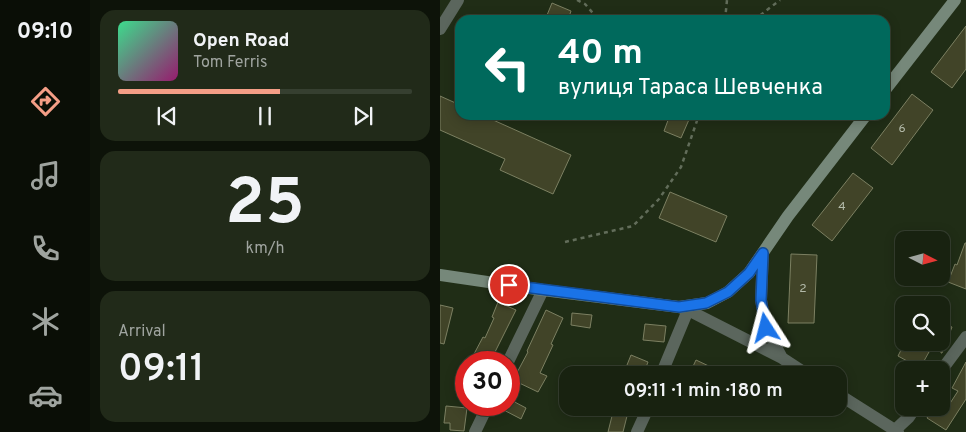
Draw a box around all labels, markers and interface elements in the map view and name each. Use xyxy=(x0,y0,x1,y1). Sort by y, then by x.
text: 09:10 xyxy=(17,19,73,46)
text: Open Road xyxy=(193,29,289,53)
text: 40 m xyxy=(558,32,643,76)
icon: left xyxy=(475,35,540,100)
text: Tom Ferris xyxy=(193,53,267,73)
text: вулиця Тараса Шевченка xyxy=(558,75,823,102)
icon: directions xyxy=(28,84,63,119)
icon: previous xyxy=(153,102,181,130)
icon: pause xyxy=(251,102,279,130)
icon: next xyxy=(349,102,377,130)
house number: 6 xyxy=(898,121,906,137)
icon: music xyxy=(28,158,63,193)
text: 25 xyxy=(225,165,305,247)
house number: 4 xyxy=(838,199,846,215)
icon: phone xyxy=(28,231,63,266)
north arrow xyxy=(895,231,950,286)
map controls xyxy=(895,231,950,416)
text: km/h xyxy=(246,239,284,259)
pin xyxy=(488,264,530,306)
icon: arrive xyxy=(495,271,523,299)
house number: 2 xyxy=(799,281,807,297)
button: search xyxy=(895,296,950,351)
position arrow xyxy=(739,301,791,353)
icon: climate xyxy=(28,304,63,339)
text: Arrival xyxy=(118,322,166,342)
text: 09:11 xyxy=(118,346,205,395)
speed limit sign: 30 xyxy=(455,351,520,416)
button: + xyxy=(895,361,950,416)
icon: car xyxy=(28,378,63,413)
text: 09:11 · 1 min · 180 m xyxy=(623,379,783,403)

